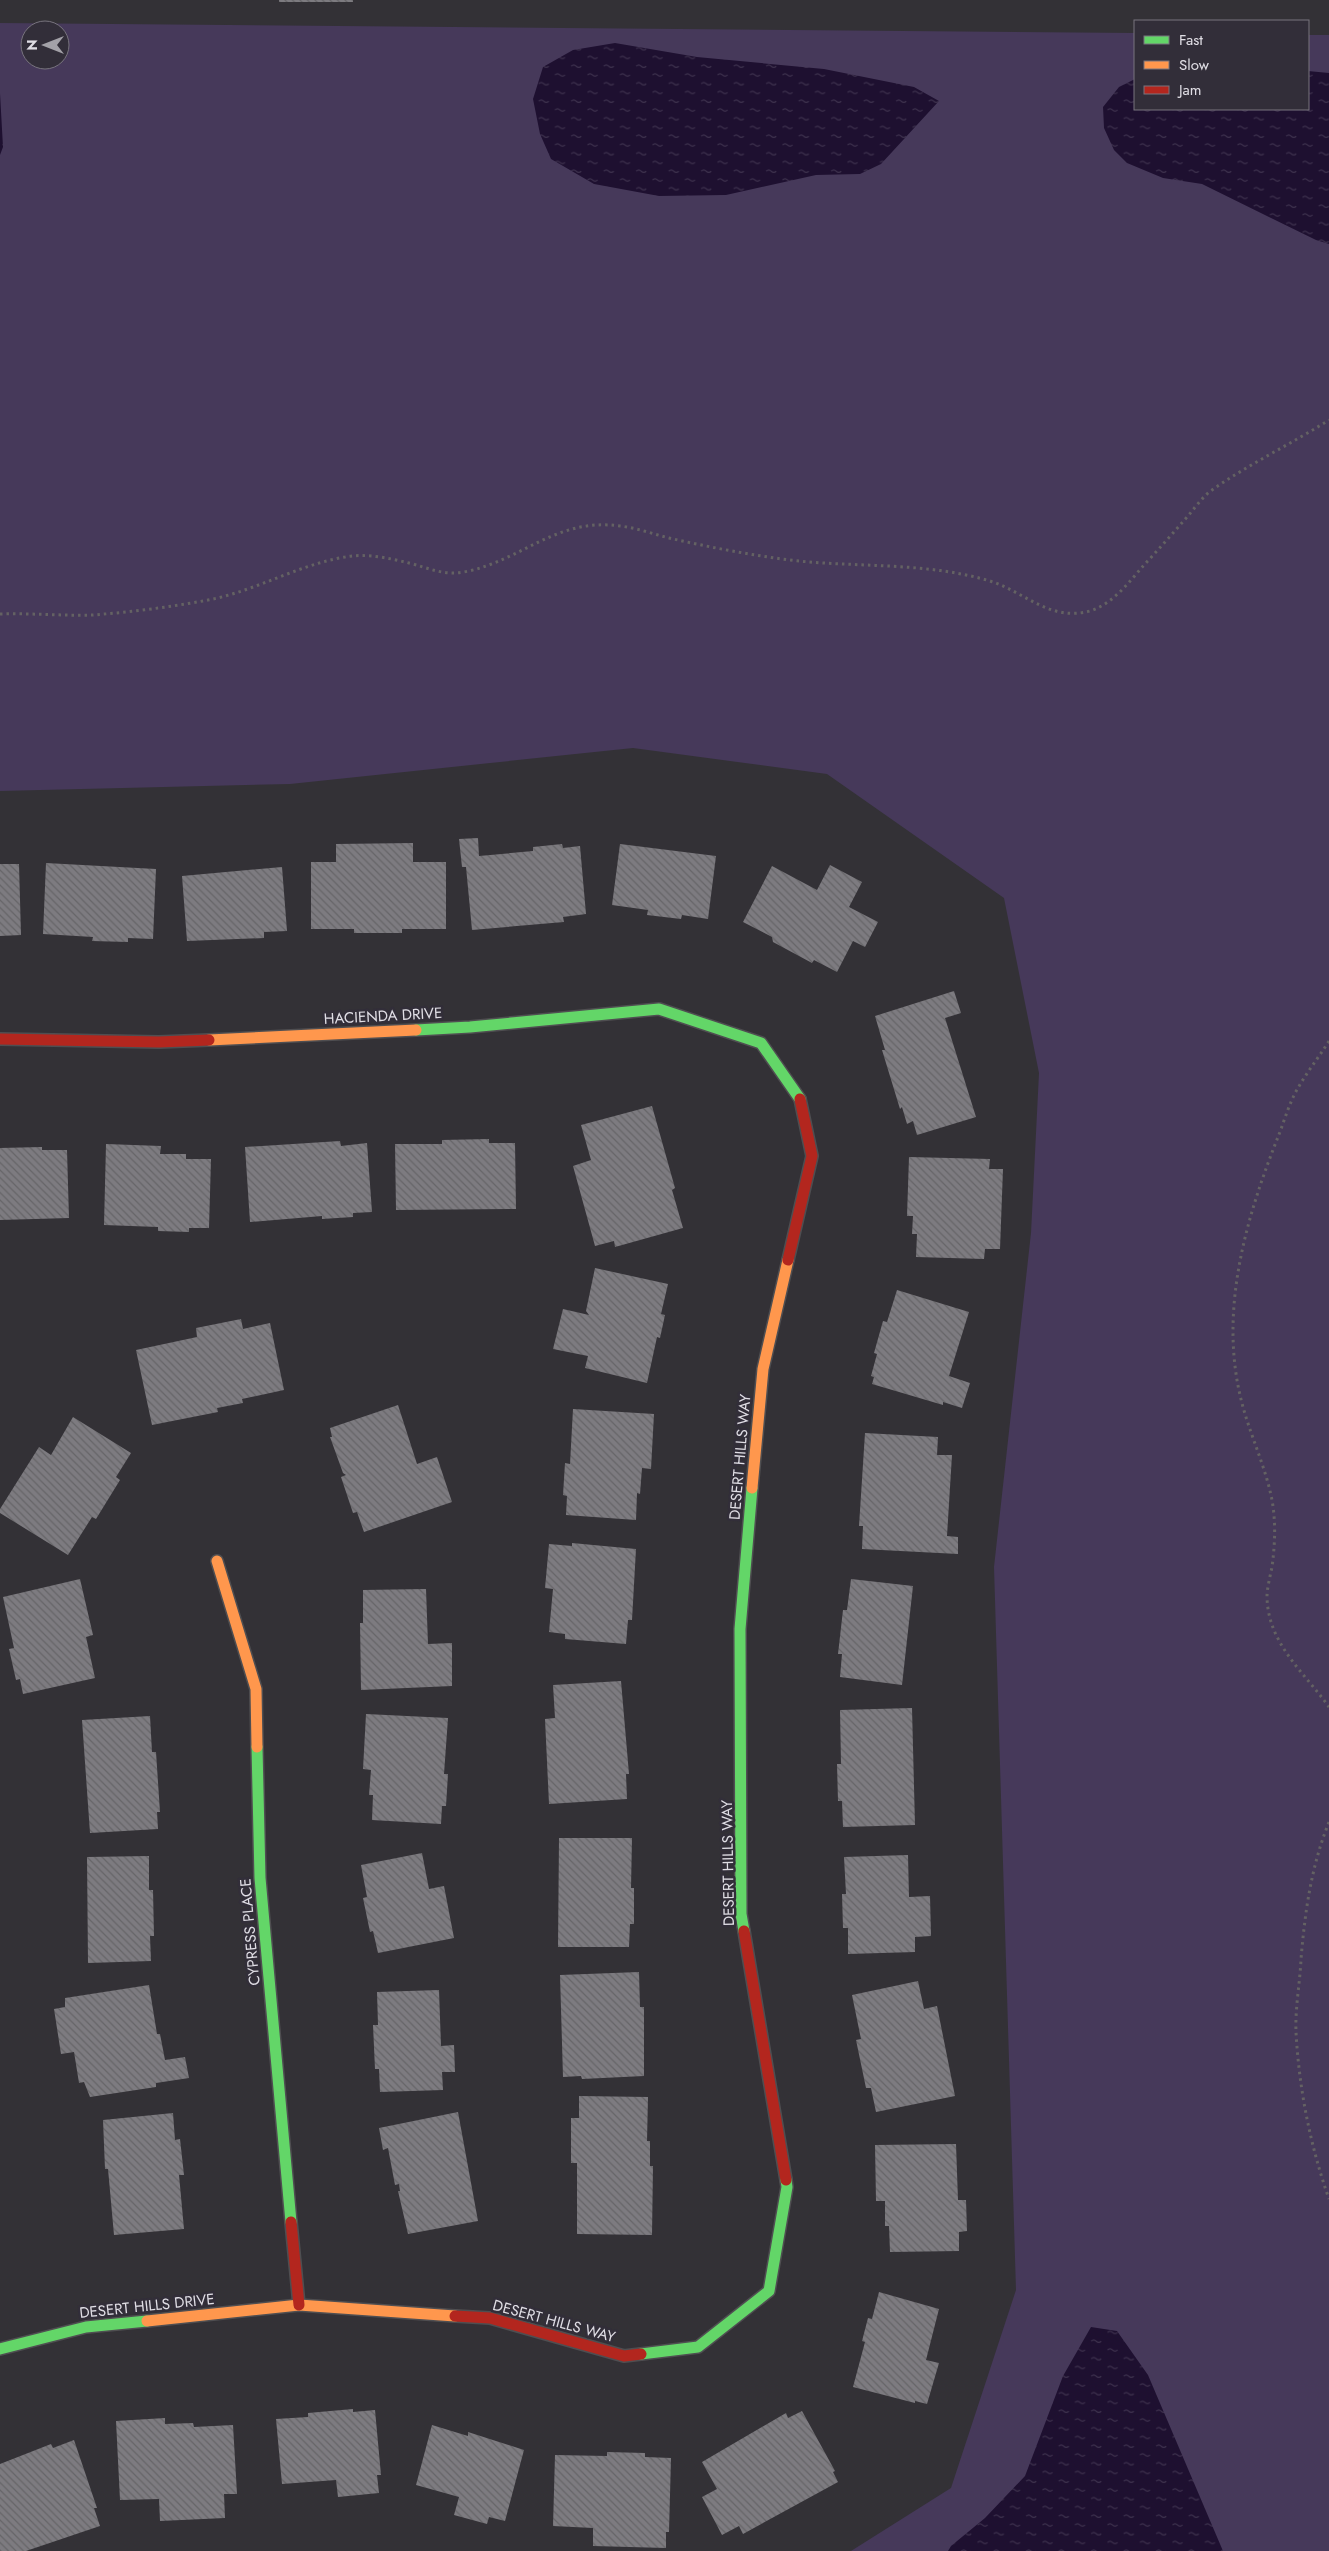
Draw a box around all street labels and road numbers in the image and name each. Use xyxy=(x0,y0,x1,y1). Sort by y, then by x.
street label: HACIENDA DRIVE xyxy=(323,1002,443,1030)
street label: DESERT HILLS WAY xyxy=(724,1393,757,1521)
street label: DESERT HILLS WAY xyxy=(716,1799,740,1926)
street label: CYPRESS PLACE xyxy=(234,1878,266,1986)
street label: DESERT HILLS DRIVE xyxy=(78,2288,216,2324)
street label: DESERT HILLS WAY xyxy=(490,2294,618,2348)

